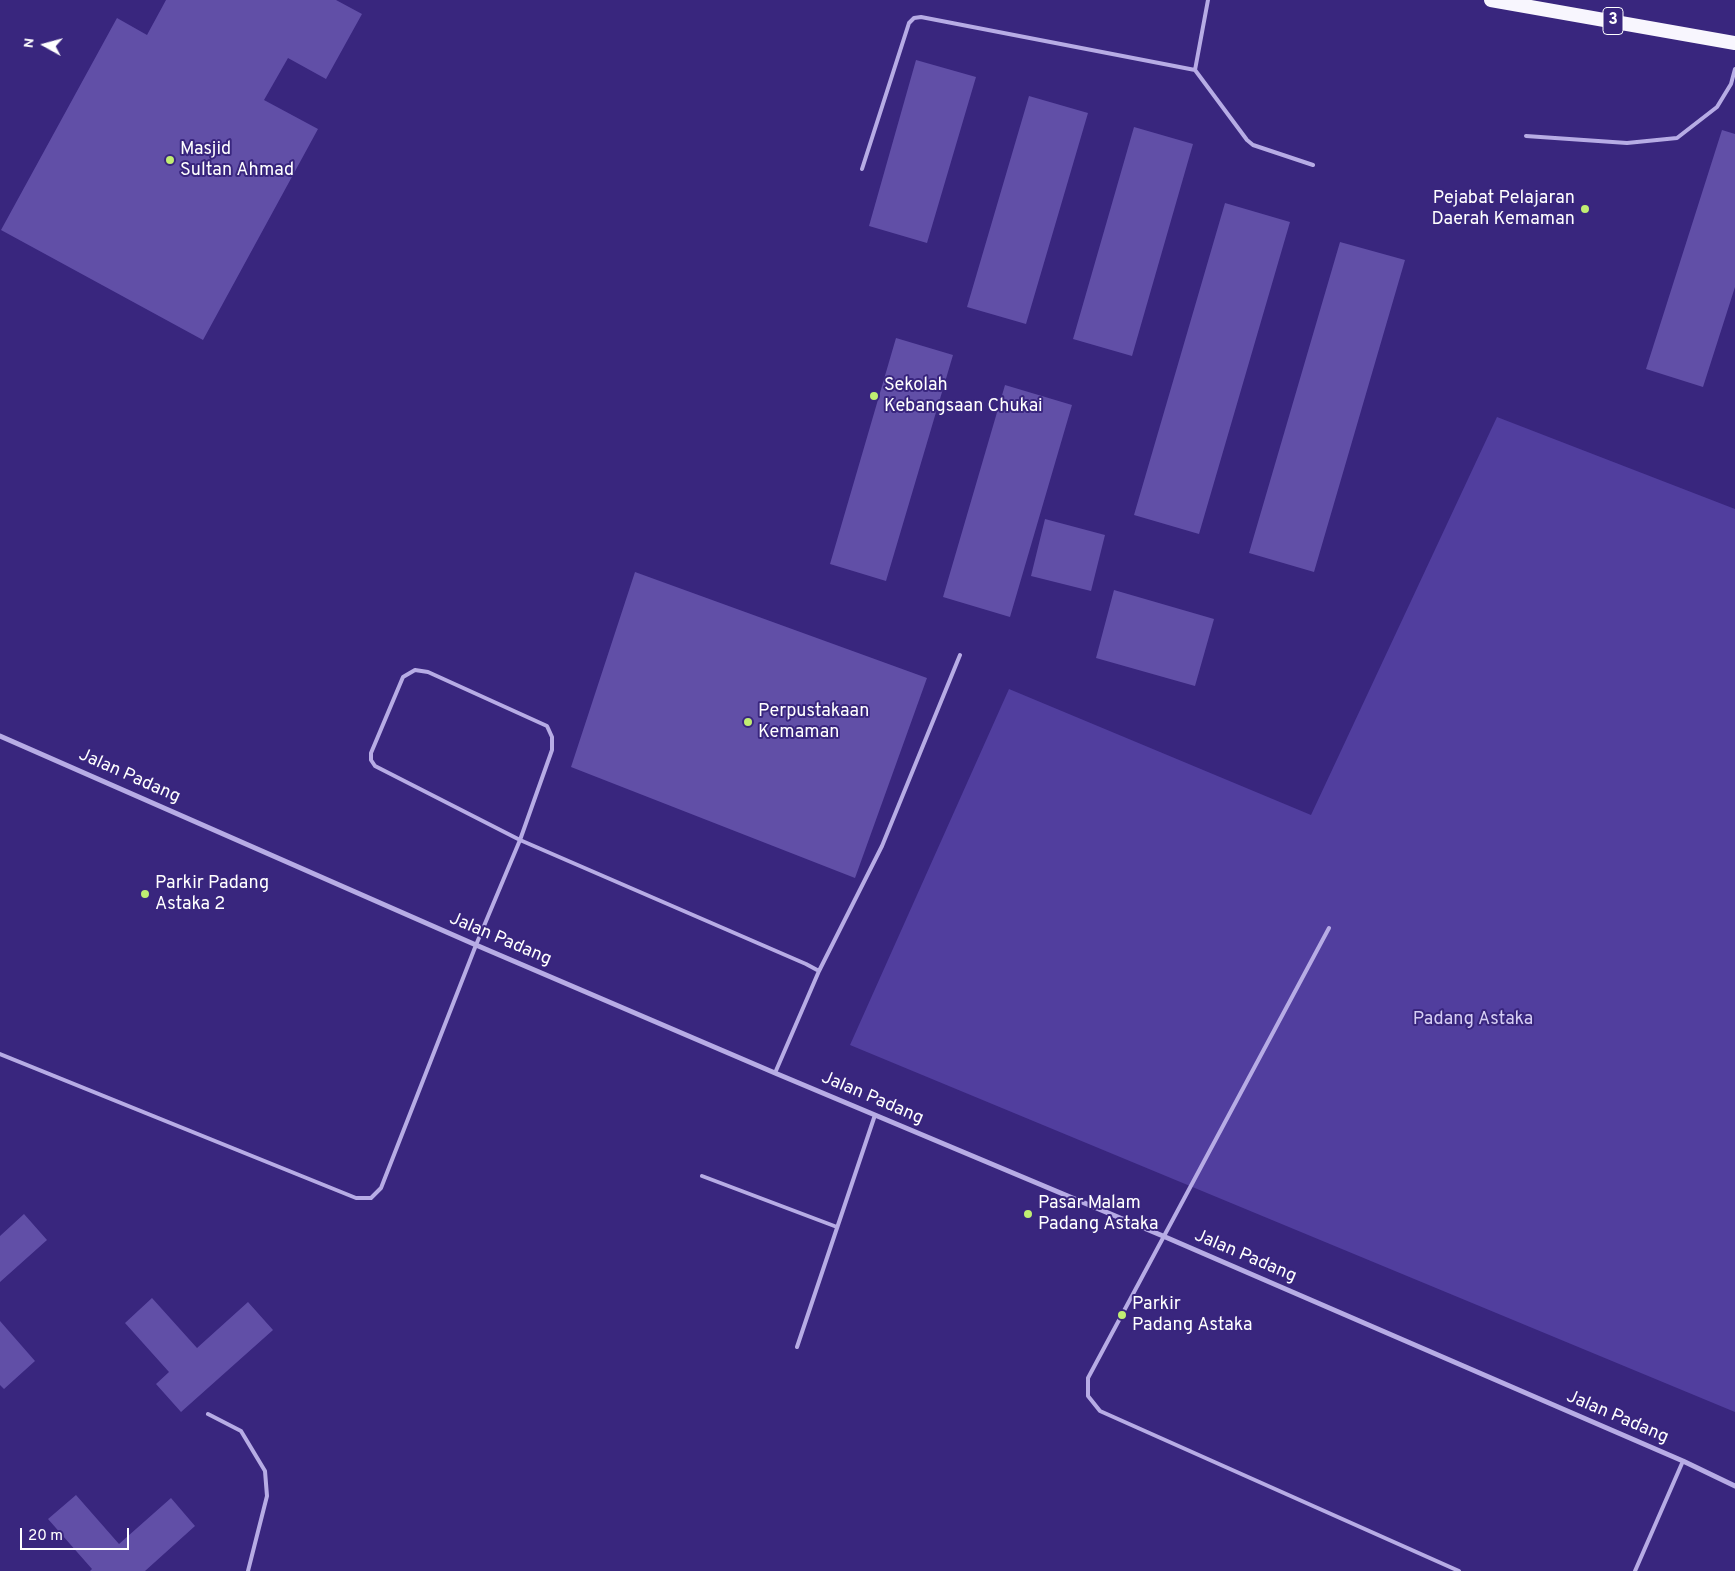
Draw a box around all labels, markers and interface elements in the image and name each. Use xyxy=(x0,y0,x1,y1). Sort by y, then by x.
road number: 3 xyxy=(1603,8,1623,34)
north arrow xyxy=(20,20,70,70)
text: N xyxy=(21,37,39,49)
place label: Masjid Sultan Ahmad xyxy=(180,139,294,182)
marker: Masjid Sultan Ahmad xyxy=(164,154,176,166)
place label: Pejabat Pelajaran Daerah Kemaman xyxy=(1431,188,1575,230)
marker: Pejabat Pelajaran Daerah Kemaman xyxy=(1579,203,1591,215)
place label: Sekolah Kebangsaan Chukai xyxy=(884,375,1043,418)
marker: Sekolah Kebangsaan Chukai xyxy=(868,390,880,402)
place label: Perpustakaan Kemaman xyxy=(758,701,869,744)
marker: Perpustakaan Kemaman xyxy=(742,716,754,728)
street label: Jalan Padang xyxy=(75,745,183,809)
place label: Parkir Padang Astaka 2 xyxy=(155,873,269,916)
marker: Parkir Padang Astaka 2 xyxy=(139,888,151,900)
street label: Jalan Padang xyxy=(446,909,554,971)
park label: Padang Astaka xyxy=(1413,1009,1533,1031)
street label: Jalan Padang xyxy=(818,1068,926,1130)
place label: Pasar Malam Padang Astaka xyxy=(1038,1193,1158,1236)
marker: Pasar Malam Padang Astaka xyxy=(1022,1208,1034,1220)
street label: Jalan Padang xyxy=(1191,1226,1299,1288)
place label: Parkir Padang Astaka xyxy=(1132,1294,1252,1336)
marker: Parkir Padang Astaka xyxy=(1116,1309,1128,1321)
street label: Jalan Padang xyxy=(1563,1387,1671,1449)
scale bar xyxy=(22,1518,131,1550)
text: 20 m xyxy=(28,1527,63,1546)

